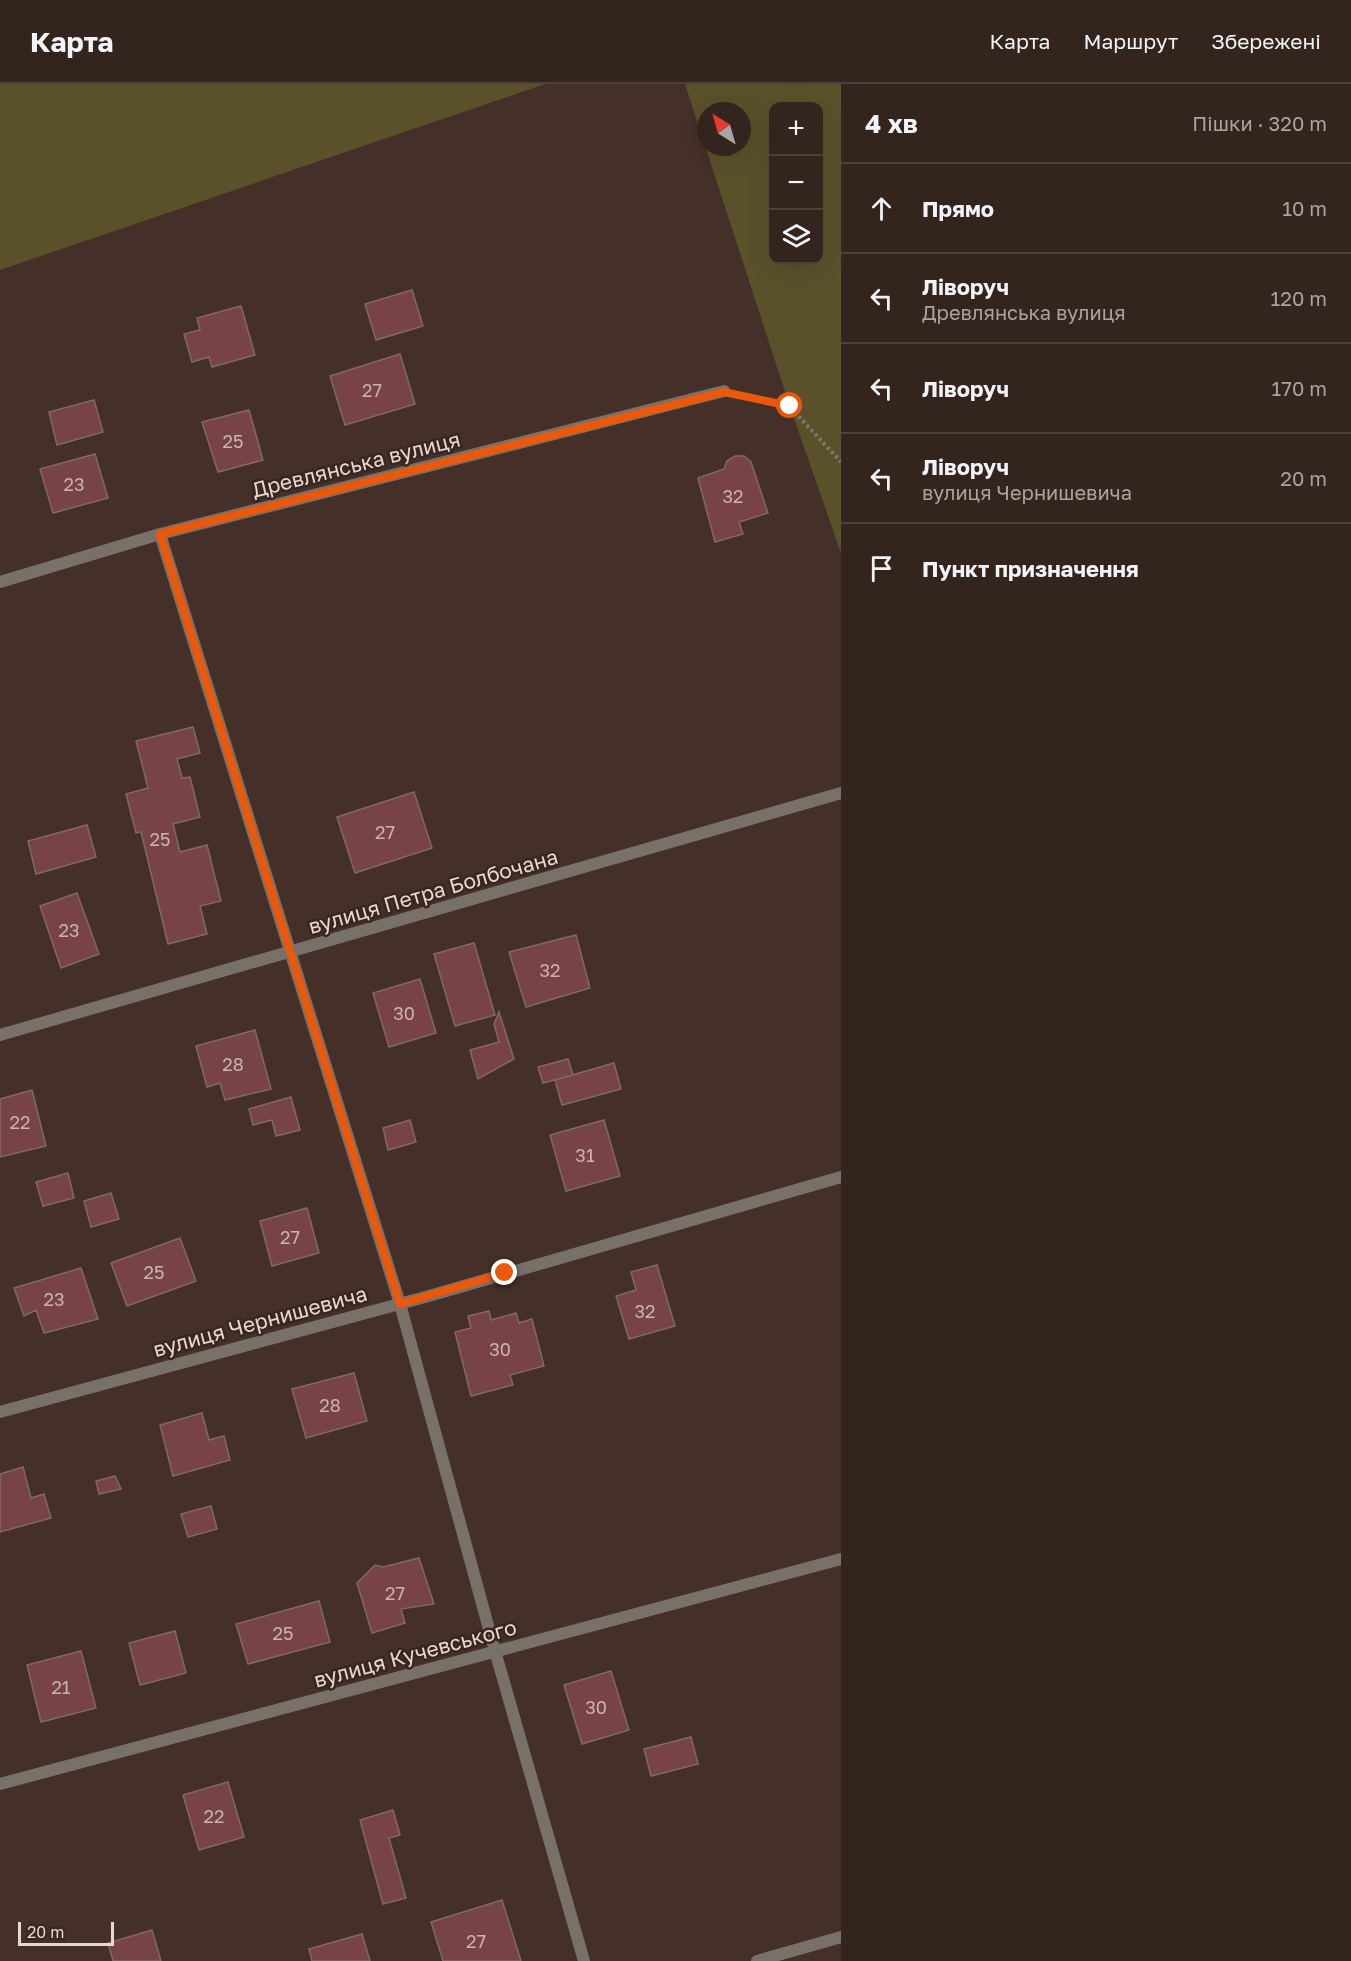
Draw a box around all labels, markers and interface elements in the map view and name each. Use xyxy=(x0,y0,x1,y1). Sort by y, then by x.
text: Карта xyxy=(30,25,114,58)
text: Карта xyxy=(990,28,1050,54)
text: Маршрут xyxy=(1083,28,1178,54)
text: Збережені xyxy=(1211,28,1321,54)
north arrow xyxy=(697,102,751,156)
map controls xyxy=(769,102,823,264)
button: + xyxy=(769,102,823,156)
text: 4 хв xyxy=(865,108,918,139)
text: Пішки · 320 m xyxy=(1192,111,1327,135)
button: − xyxy=(769,156,823,210)
icon: ahead xyxy=(865,192,898,225)
text: Прямо xyxy=(922,195,994,222)
text: 10 m xyxy=(1282,196,1327,220)
button: layers xyxy=(769,210,823,264)
text: Ліворуч xyxy=(922,273,1009,300)
icon: left xyxy=(865,282,898,315)
text: 120 m xyxy=(1271,286,1327,310)
text: Древлянська вулиця xyxy=(922,300,1126,324)
icon: left xyxy=(865,372,898,405)
text: Ліворуч xyxy=(922,375,1009,402)
text: 170 m xyxy=(1272,376,1327,400)
house number: 27 xyxy=(362,379,382,401)
route start xyxy=(776,392,802,418)
street label: Древлянська вулиця xyxy=(249,426,463,502)
house number: 25 xyxy=(223,430,243,452)
text: Ліворуч xyxy=(922,453,1009,480)
icon: left xyxy=(865,462,898,495)
text: 20 m xyxy=(1280,466,1327,490)
house number: 23 xyxy=(64,473,84,495)
text: вулиця Чернишевича xyxy=(922,480,1132,504)
house number: 32 xyxy=(723,485,743,507)
icon: arrive xyxy=(865,552,898,585)
text: Пункт призначення xyxy=(922,555,1139,582)
house number: 27 xyxy=(375,821,395,843)
house number: 25 xyxy=(150,828,170,850)
street label: вулиця Петра Болбочана xyxy=(305,843,561,939)
house number: 23 xyxy=(59,919,79,941)
house number: 32 xyxy=(540,959,560,981)
house number: 30 xyxy=(393,1002,415,1024)
house number: 28 xyxy=(222,1053,244,1075)
house number: 22 xyxy=(10,1111,30,1133)
house number: 31 xyxy=(575,1144,595,1166)
house number: 27 xyxy=(280,1226,300,1248)
route end xyxy=(491,1259,517,1285)
house number: 25 xyxy=(144,1261,164,1283)
street label: вулиця Чернишевича xyxy=(150,1280,370,1362)
house number: 23 xyxy=(44,1288,64,1310)
house number: 32 xyxy=(635,1300,655,1322)
house number: 30 xyxy=(489,1338,511,1360)
house number: 28 xyxy=(319,1394,341,1416)
house number: 27 xyxy=(385,1582,405,1604)
street label: вулиця Кучевського xyxy=(311,1613,519,1693)
house number: 25 xyxy=(273,1622,293,1644)
house number: 21 xyxy=(51,1676,71,1698)
house number: 30 xyxy=(585,1696,607,1718)
house number: 22 xyxy=(204,1805,224,1827)
scale bar xyxy=(18,1919,114,1946)
text: 20 m xyxy=(27,1922,64,1942)
house number: 27 xyxy=(466,1930,486,1952)

